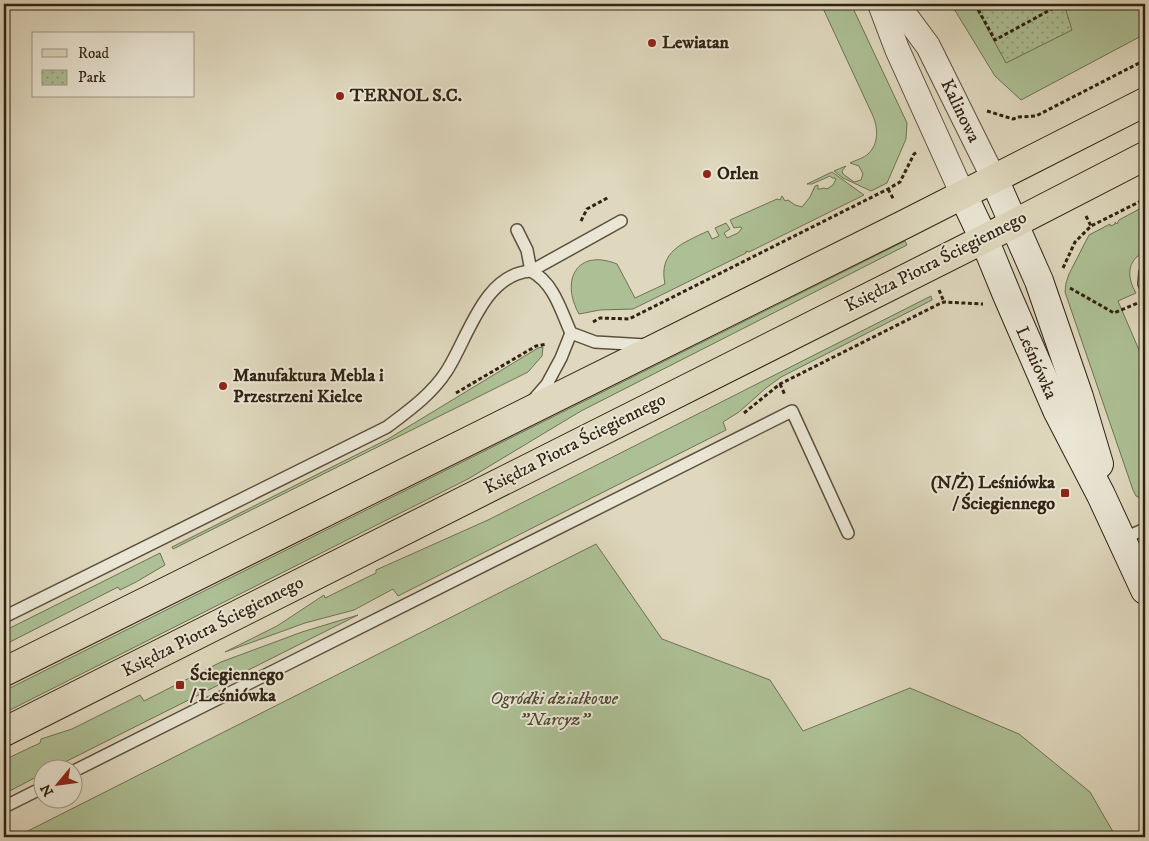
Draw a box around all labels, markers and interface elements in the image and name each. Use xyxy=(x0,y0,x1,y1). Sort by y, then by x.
legend xyxy=(32,32,195,98)
place label: Lewiatan xyxy=(662,32,730,54)
marker: Lewiatan xyxy=(646,37,658,49)
text: Road xyxy=(78,44,110,63)
text: Park xyxy=(78,68,107,87)
street label: Kalinowa xyxy=(935,76,985,147)
place label: TERNOL S.C. xyxy=(349,85,462,107)
marker: TERNOL S.C. xyxy=(334,90,346,102)
place label: Orlen xyxy=(717,163,759,185)
marker: Orlen xyxy=(701,168,713,180)
street label: Księdza Piotra Ściegiennego xyxy=(841,206,1031,317)
street label: Leśniówka xyxy=(1010,323,1062,403)
place label: Manufaktura Mebla i Przestrzeni Kielce xyxy=(233,365,384,408)
marker: Manufaktura Mebla i Przestrzeni Kielce xyxy=(217,380,229,392)
street label: Księdza Piotra Ściegiennego xyxy=(480,388,670,499)
place label: (N/Ż) Leśniówka / Ściegiennego xyxy=(931,471,1055,515)
marker: (N/Ż) Leśniówka / Ściegiennego xyxy=(1059,487,1071,499)
street label: Księdza Piotra Ściegiennego xyxy=(118,571,308,682)
place label: Ściegiennego / Leśniówka xyxy=(189,663,284,707)
marker: Ściegiennego / Leśniówka xyxy=(174,679,186,691)
park label: Ogródki działkowe "Narcyz" xyxy=(490,688,619,731)
north arrow xyxy=(32,758,82,808)
text: N xyxy=(37,780,58,799)

